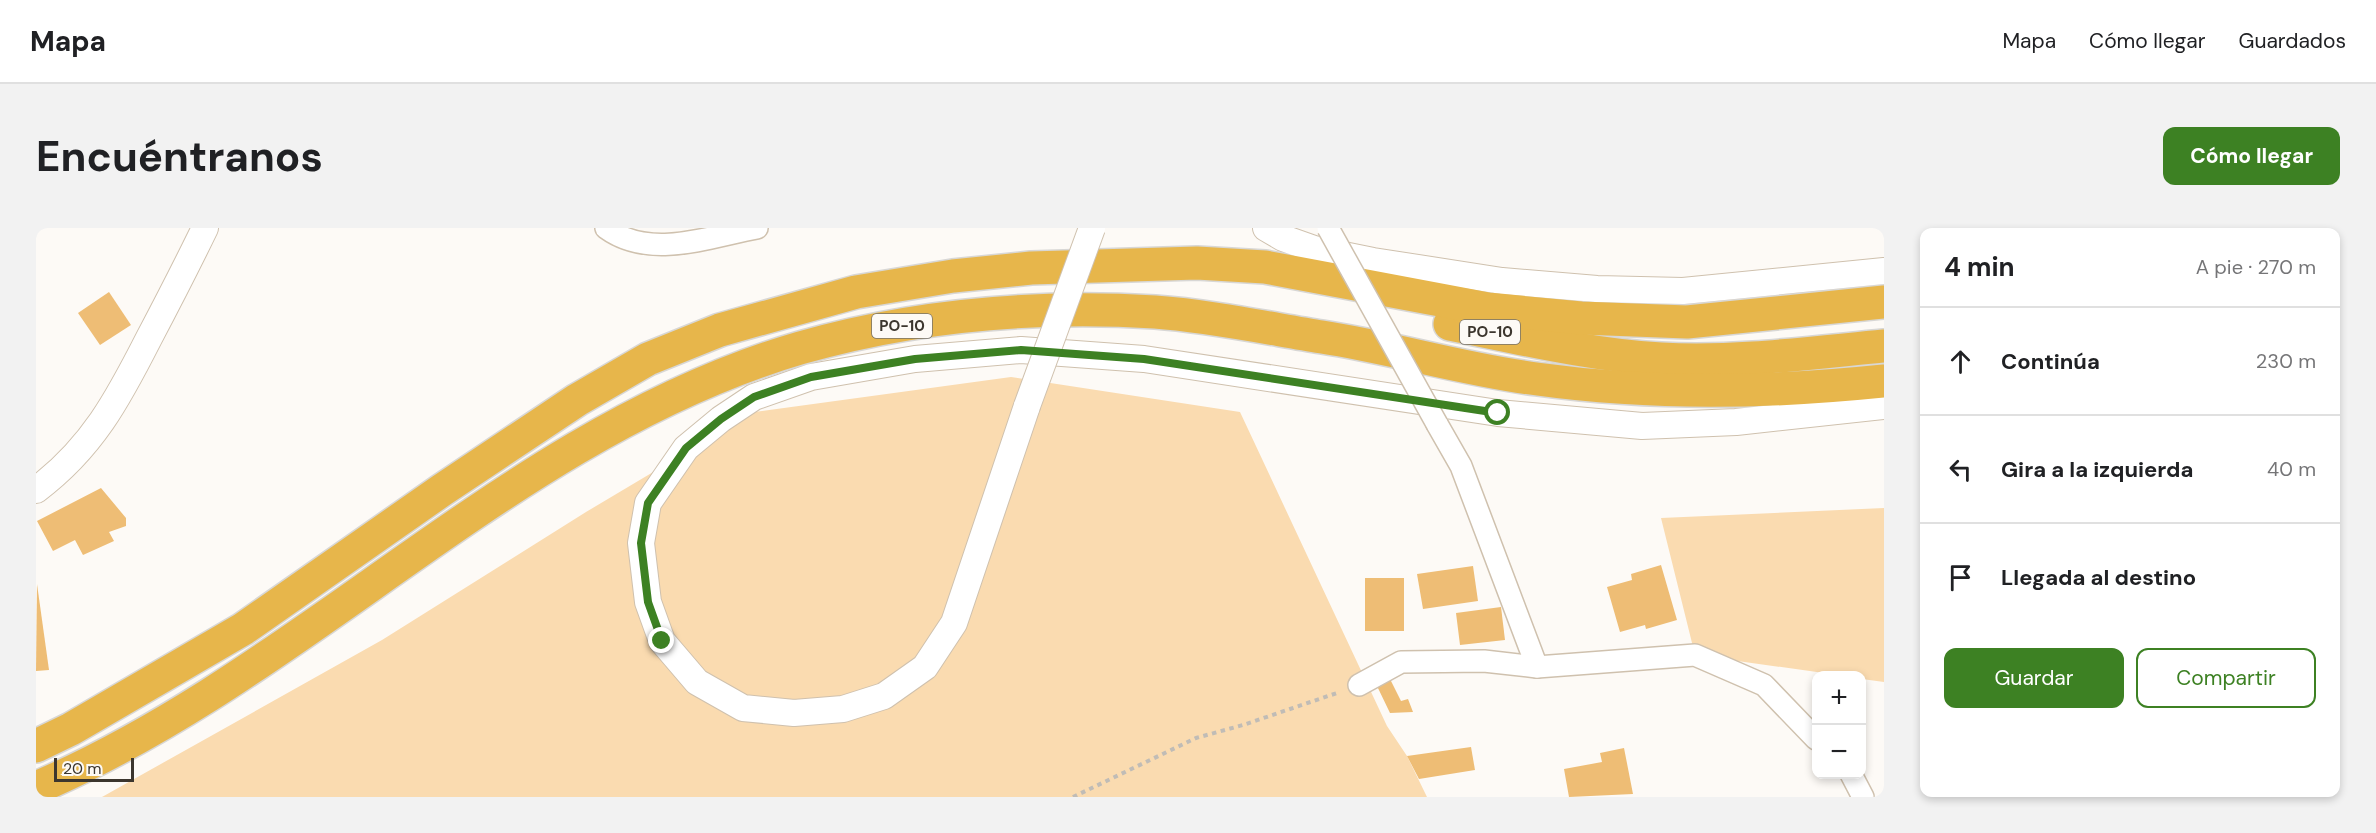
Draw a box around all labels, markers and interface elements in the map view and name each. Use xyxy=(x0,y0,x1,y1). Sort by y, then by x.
text: Mapa xyxy=(30,23,106,60)
text: Mapa xyxy=(2002,27,2056,55)
text: Cómo llegar xyxy=(2089,27,2206,55)
text: Guardados xyxy=(2239,27,2346,55)
button: Cómo llegar xyxy=(2163,127,2340,185)
text: Encuéntranos xyxy=(36,129,323,184)
text: 4 min xyxy=(1944,250,2015,284)
text: A pie · 270 m xyxy=(2196,254,2316,280)
road number: PO-10 xyxy=(872,314,932,338)
road number: PO-10 xyxy=(1460,320,1520,344)
icon: ahead xyxy=(1944,345,1977,378)
text: Continúa xyxy=(2001,347,2100,376)
text: 230 m xyxy=(2256,348,2316,374)
route start xyxy=(1484,399,1510,425)
icon: left xyxy=(1944,453,1977,486)
text: Gira a la izquierda xyxy=(2001,455,2193,484)
text: 40 m xyxy=(2267,456,2316,482)
icon: arrive xyxy=(1944,561,1977,594)
text: Llegada al destino xyxy=(2001,563,2196,592)
route end xyxy=(648,627,674,653)
button: Guardar xyxy=(1944,648,2124,708)
button: Compartir xyxy=(2136,648,2316,708)
map controls xyxy=(1812,671,1866,779)
button: + xyxy=(1812,671,1866,725)
button: − xyxy=(1812,725,1866,779)
scale bar xyxy=(54,755,134,782)
text: 20 m xyxy=(63,758,102,779)

